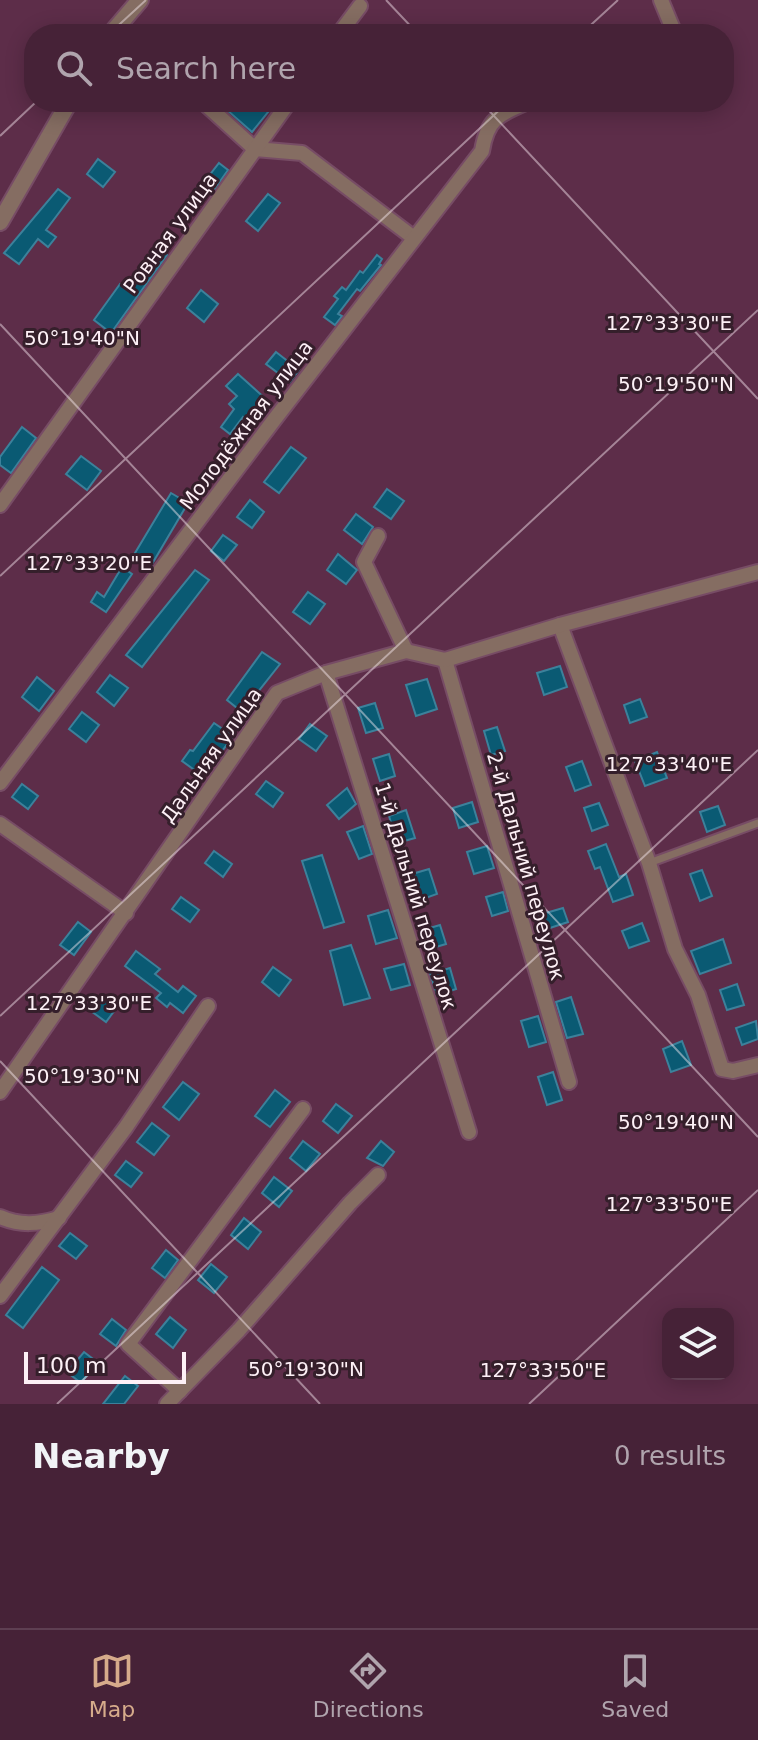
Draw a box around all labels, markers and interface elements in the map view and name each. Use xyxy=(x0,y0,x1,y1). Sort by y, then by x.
search box xyxy=(24,24,734,112)
icon: search xyxy=(52,46,96,90)
text: Search here xyxy=(116,51,296,86)
street label: Ровная улица xyxy=(118,168,222,298)
text: 127°33'30"E xyxy=(606,311,732,335)
text: 50°19'40"N xyxy=(24,326,140,350)
street label: Молодёжная улица xyxy=(174,336,318,514)
text: 50°19'50"N xyxy=(618,372,734,396)
text: 127°33'20"E xyxy=(26,551,152,575)
street label: Дальняя улица xyxy=(155,683,267,827)
street label: 2-й Дальний переулок xyxy=(482,749,570,983)
text: 127°33'40"E xyxy=(606,752,732,776)
street label: 1-й Дальний переулок xyxy=(370,779,462,1013)
text: 127°33'30"E xyxy=(26,991,152,1015)
text: 50°19'30"N xyxy=(24,1064,140,1088)
text: 50°19'40"N xyxy=(618,1110,734,1134)
text: 127°33'50"E xyxy=(606,1192,732,1216)
map controls xyxy=(662,1308,734,1380)
button: layers xyxy=(662,1308,734,1380)
scale bar xyxy=(24,1348,186,1384)
text: 100 m xyxy=(36,1353,106,1378)
text: 50°19'30"N xyxy=(248,1357,364,1381)
text: 127°33'50"E xyxy=(480,1358,606,1382)
text: Nearby xyxy=(32,1436,170,1476)
text: 0 results xyxy=(614,1441,726,1471)
tab: Map xyxy=(89,1649,135,1722)
tab: Directions xyxy=(313,1649,424,1722)
tab: Saved xyxy=(601,1649,669,1722)

